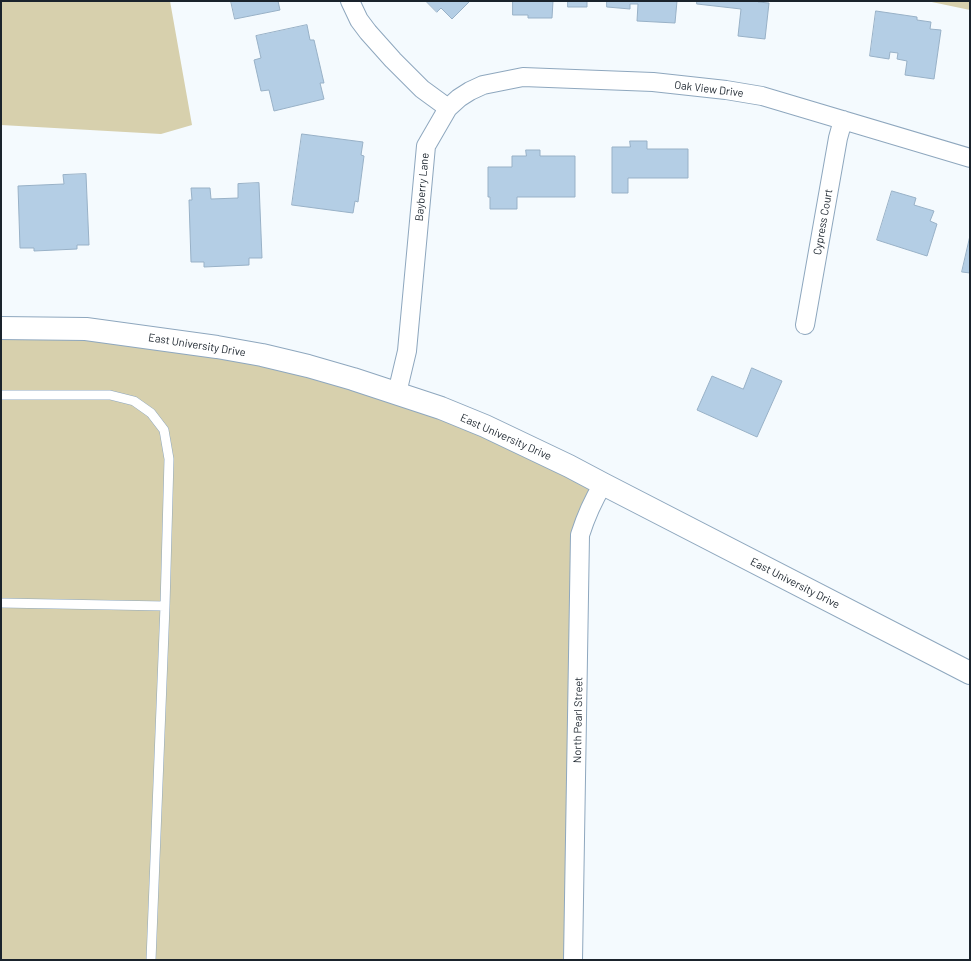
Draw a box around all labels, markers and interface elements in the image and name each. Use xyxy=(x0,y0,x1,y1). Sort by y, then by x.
street label: Oak View Drive xyxy=(674,78,744,100)
street label: Bayberry Lane xyxy=(412,152,432,222)
street label: Cypress Court xyxy=(811,188,835,256)
street label: East University Drive xyxy=(147,331,247,359)
street label: East University Drive xyxy=(458,411,554,463)
street label: East University Drive xyxy=(748,555,842,611)
street label: North Pearl Street xyxy=(571,677,585,763)

